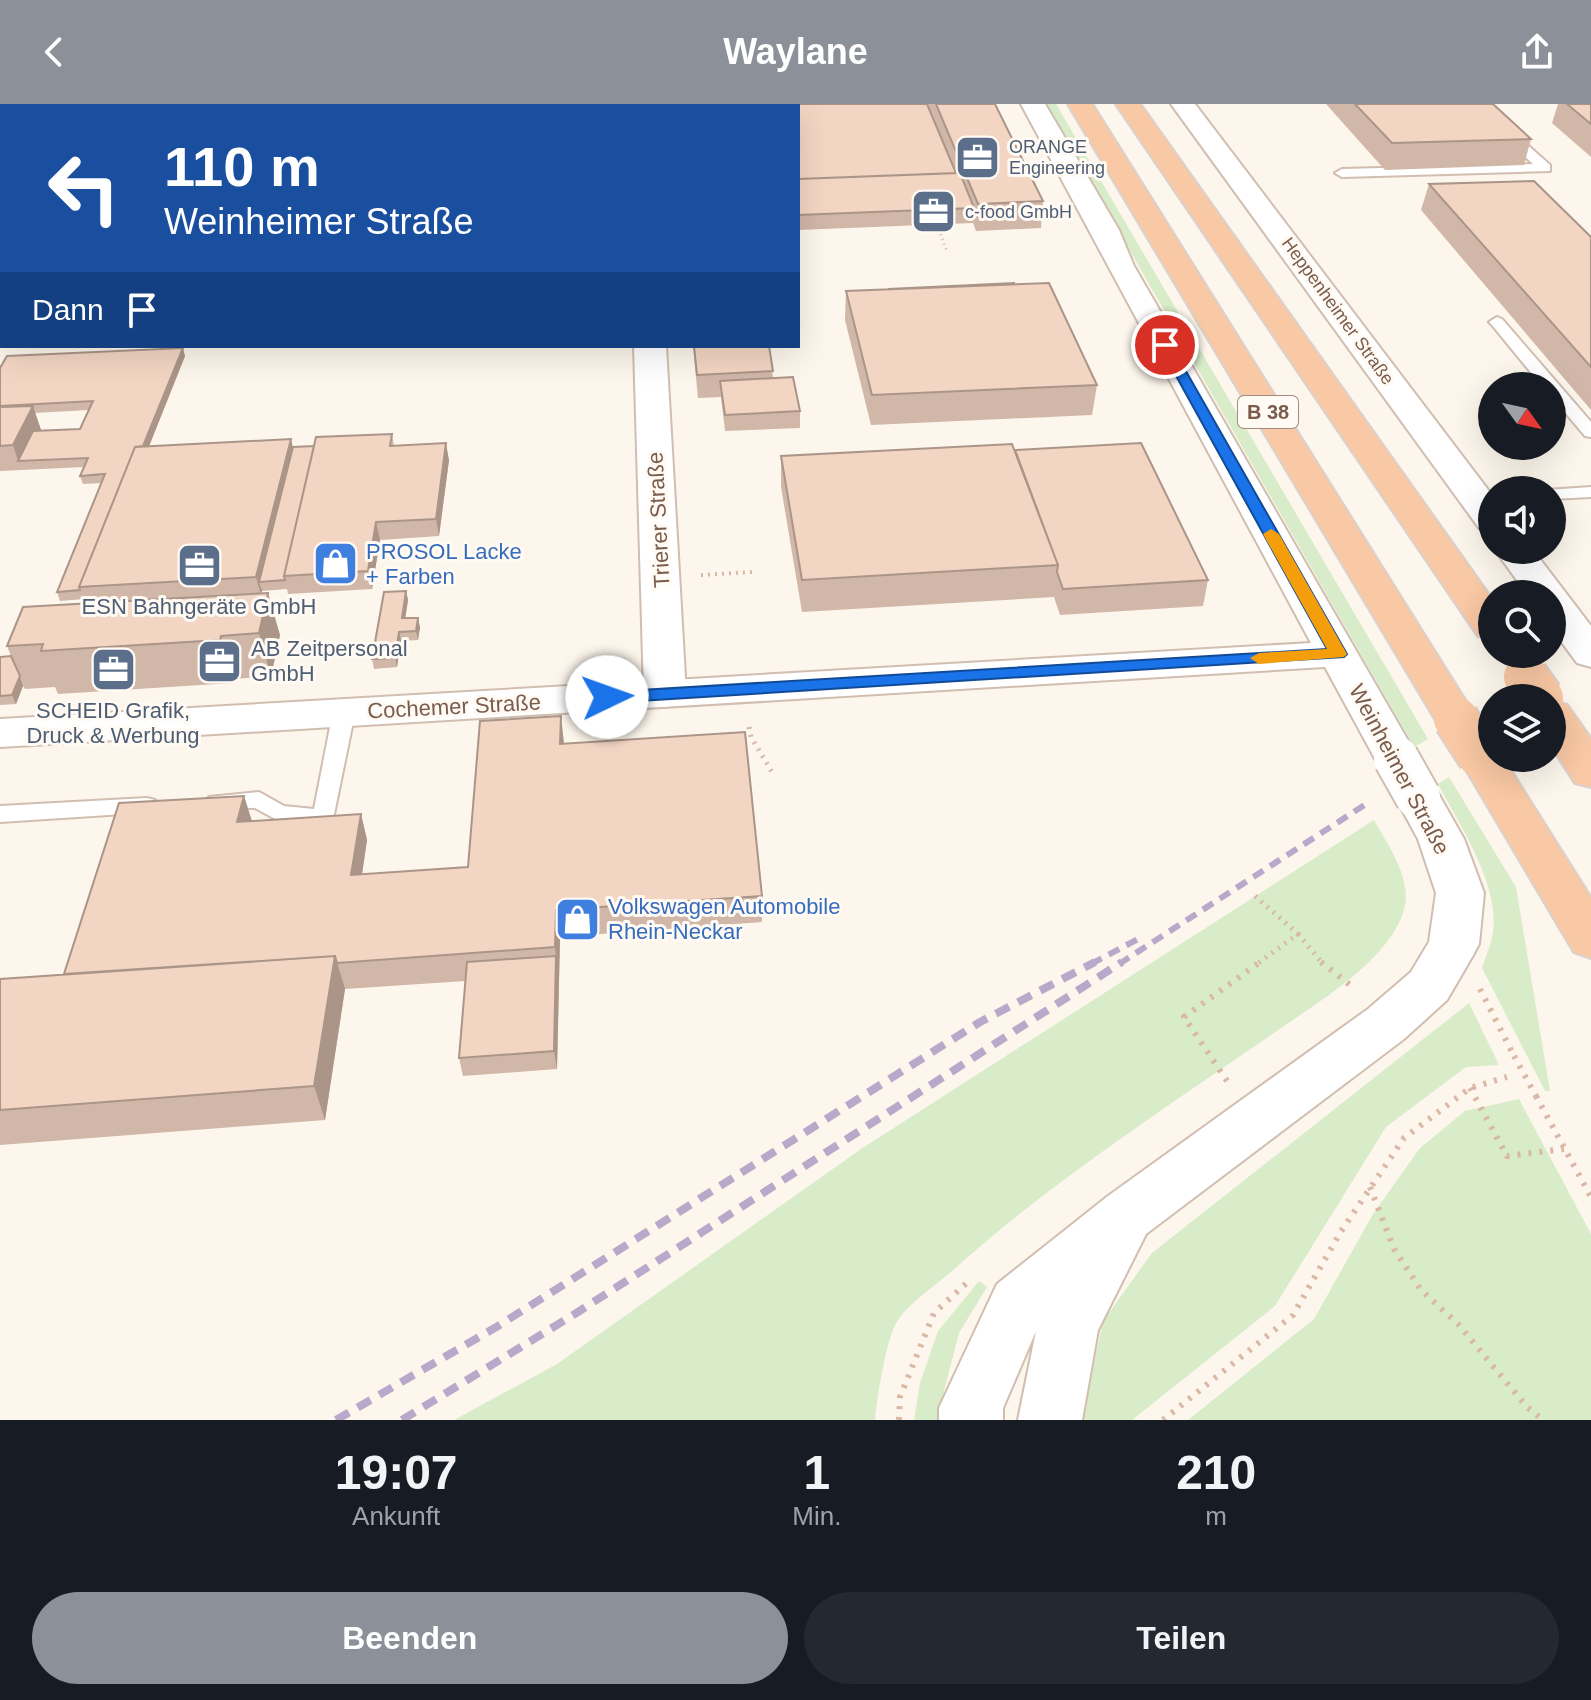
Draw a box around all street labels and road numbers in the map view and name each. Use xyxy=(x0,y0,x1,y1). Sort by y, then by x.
street label: Heppenheimer Straße xyxy=(1278,233,1398,389)
road number: B 38 xyxy=(1238,396,1298,428)
street label: Trierer Straße xyxy=(642,451,675,589)
street label: Weinheimer Straße xyxy=(1344,680,1455,859)
street label: Cochemer Straße xyxy=(367,689,541,724)

